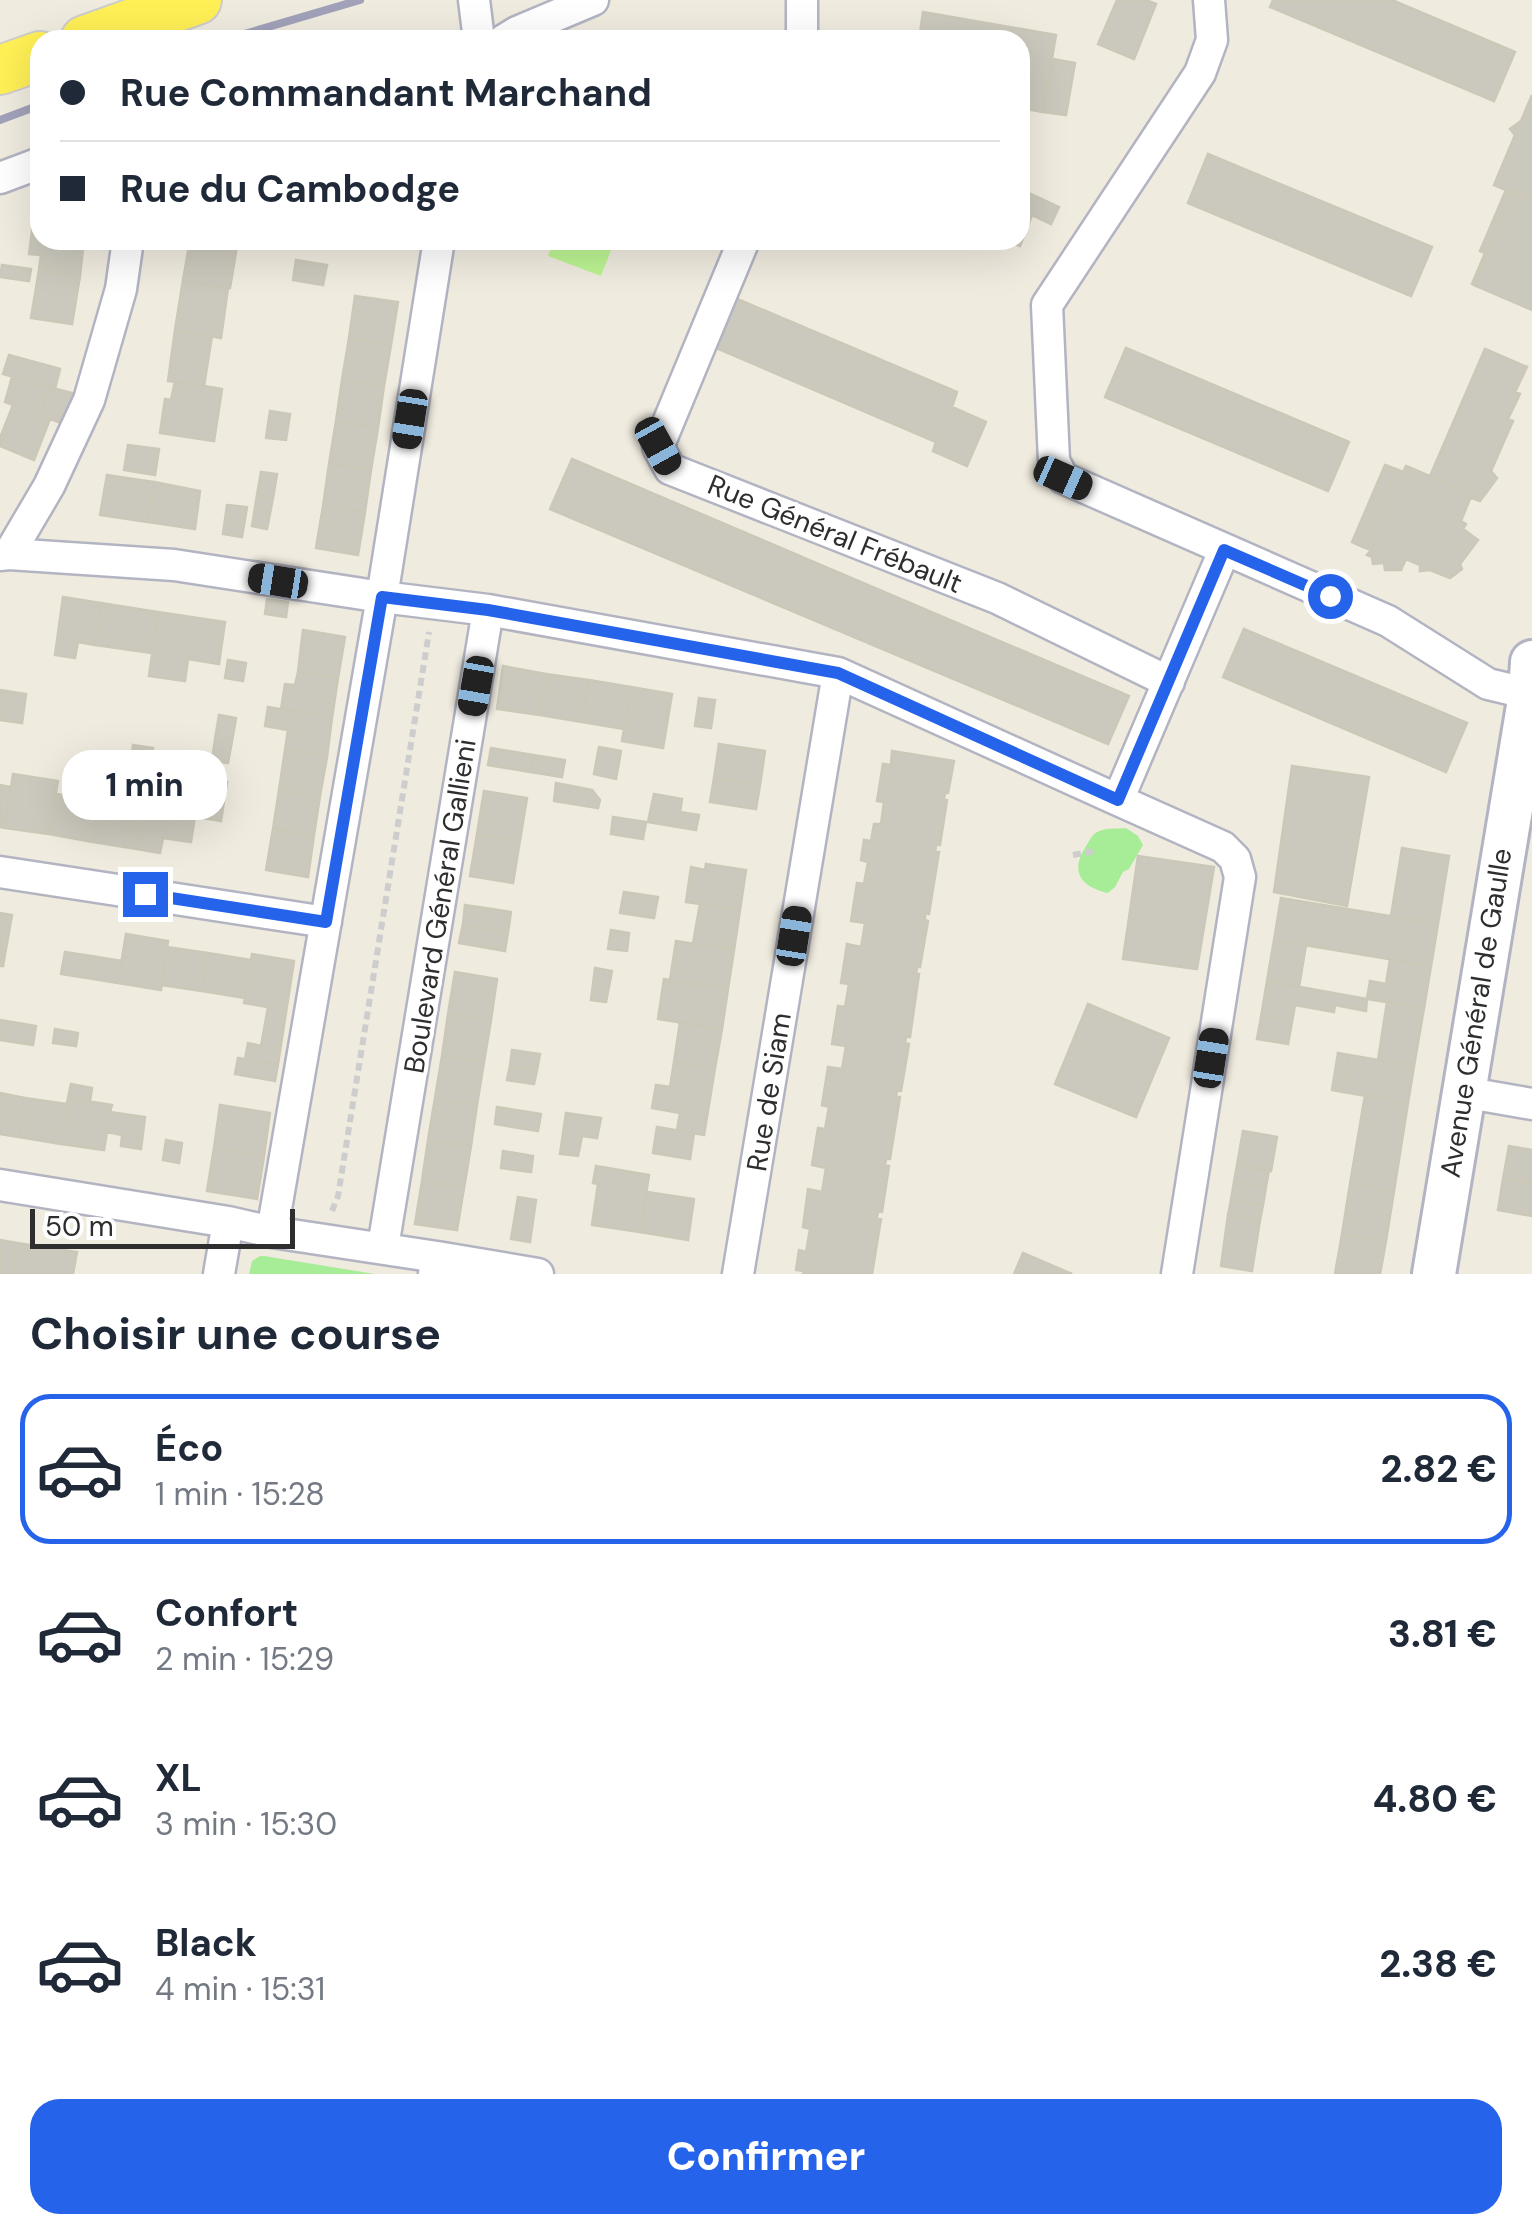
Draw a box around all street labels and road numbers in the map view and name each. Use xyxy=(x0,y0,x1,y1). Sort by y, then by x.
street label: Rue Général Frébault xyxy=(702,466,968,602)
street label: Boulevard Général Gallieni xyxy=(395,736,485,1076)
street label: Avenue Général de Gaulle xyxy=(1432,846,1520,1180)
street label: Rue de Siam xyxy=(738,1010,800,1174)

